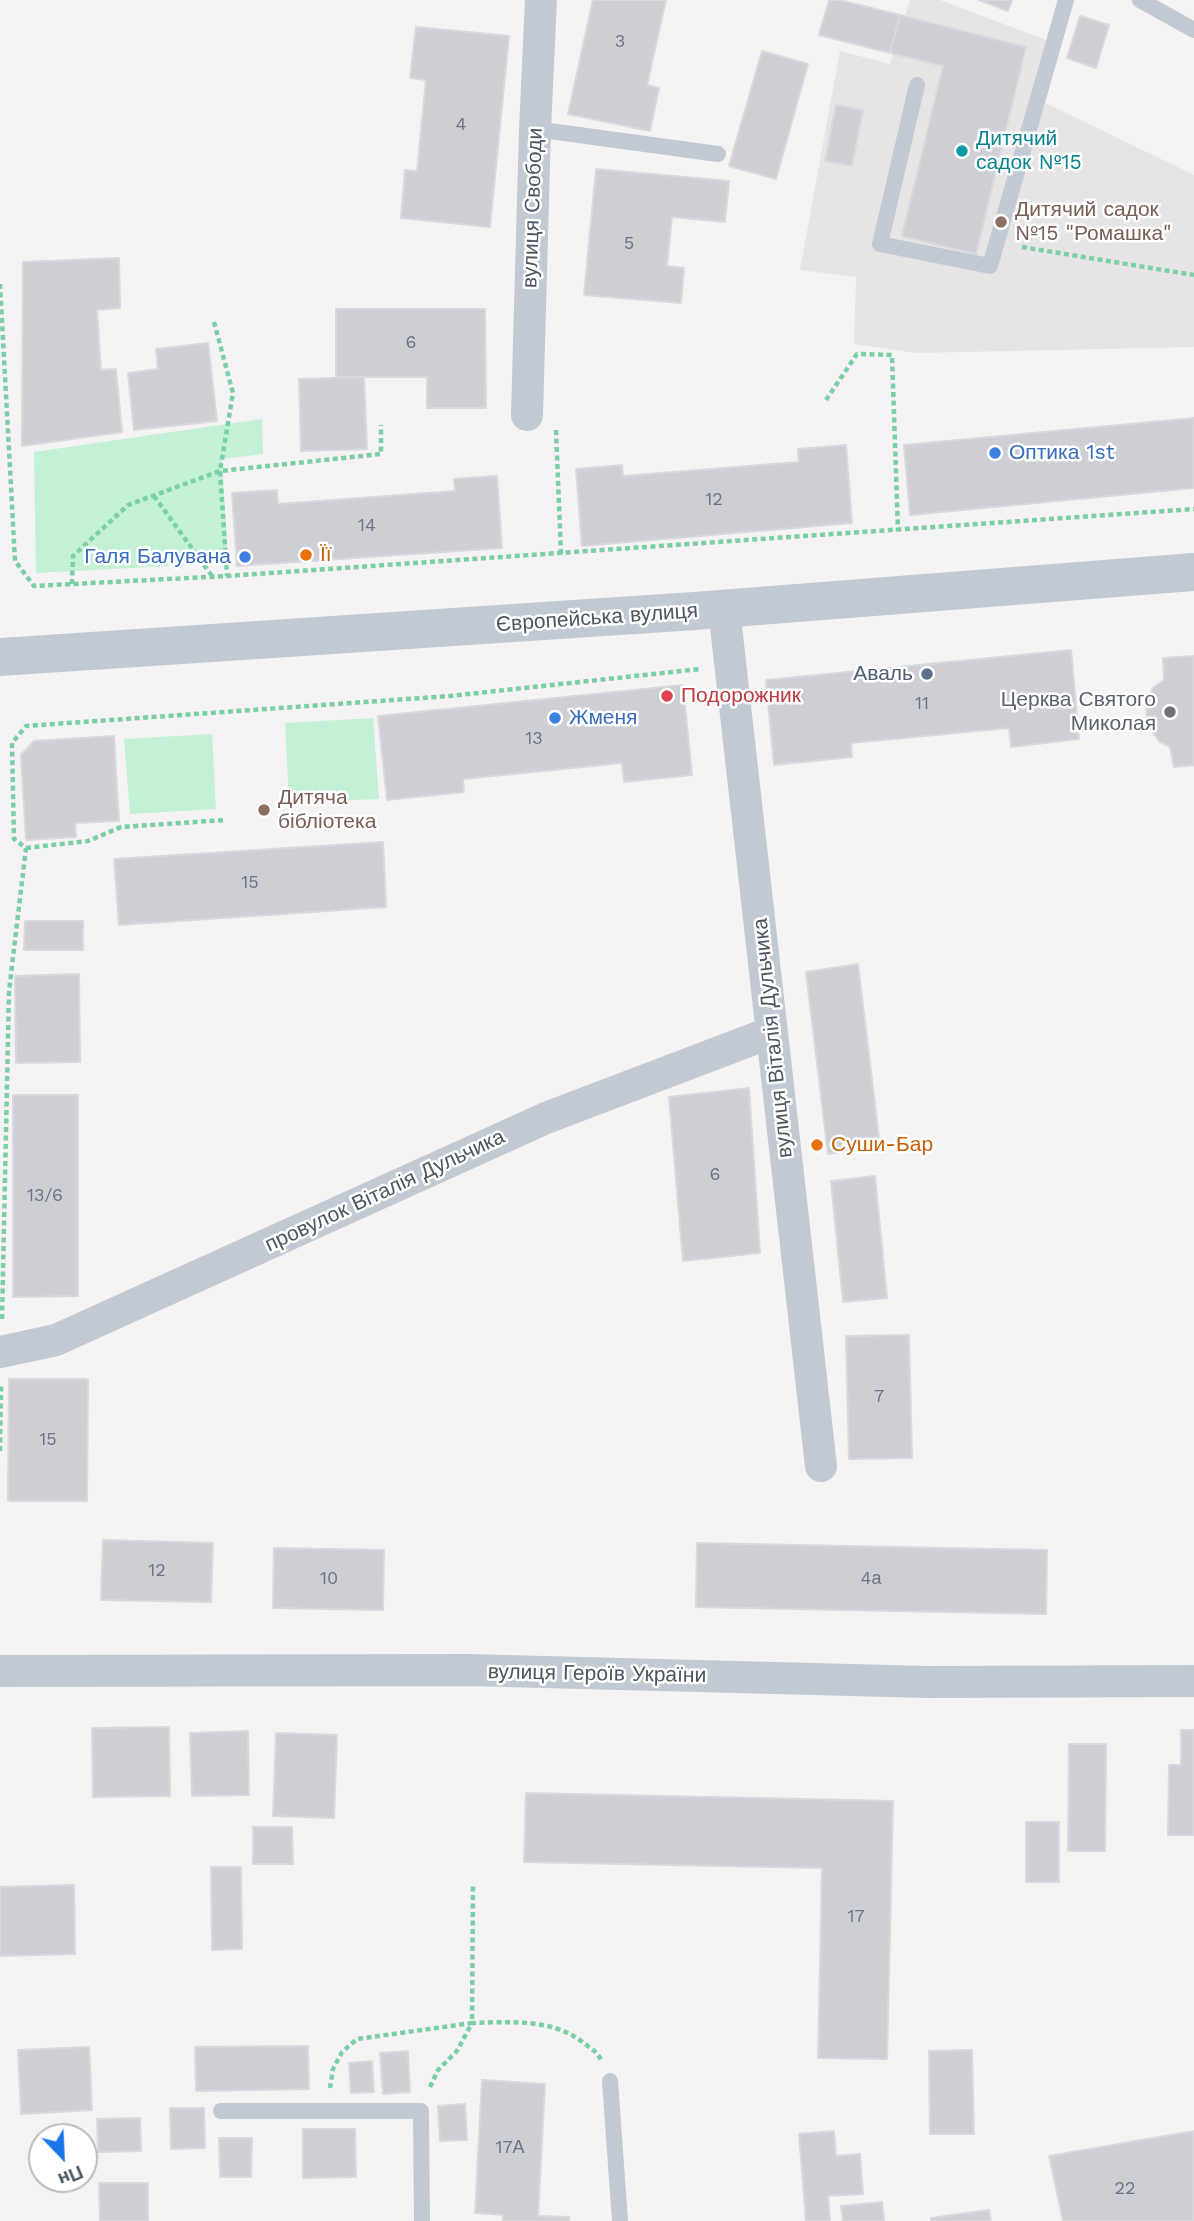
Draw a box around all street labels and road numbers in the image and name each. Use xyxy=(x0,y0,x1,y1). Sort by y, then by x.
street label: вулиця Свободи xyxy=(518,127,548,289)
street label: Європейська вулиця xyxy=(495,598,699,638)
street label: вулиця Віталія Дульчика xyxy=(748,917,798,1159)
street label: провулок Віталія Дульчика xyxy=(261,1124,509,1258)
street label: вулиця Героїв України xyxy=(488,1659,706,1689)

